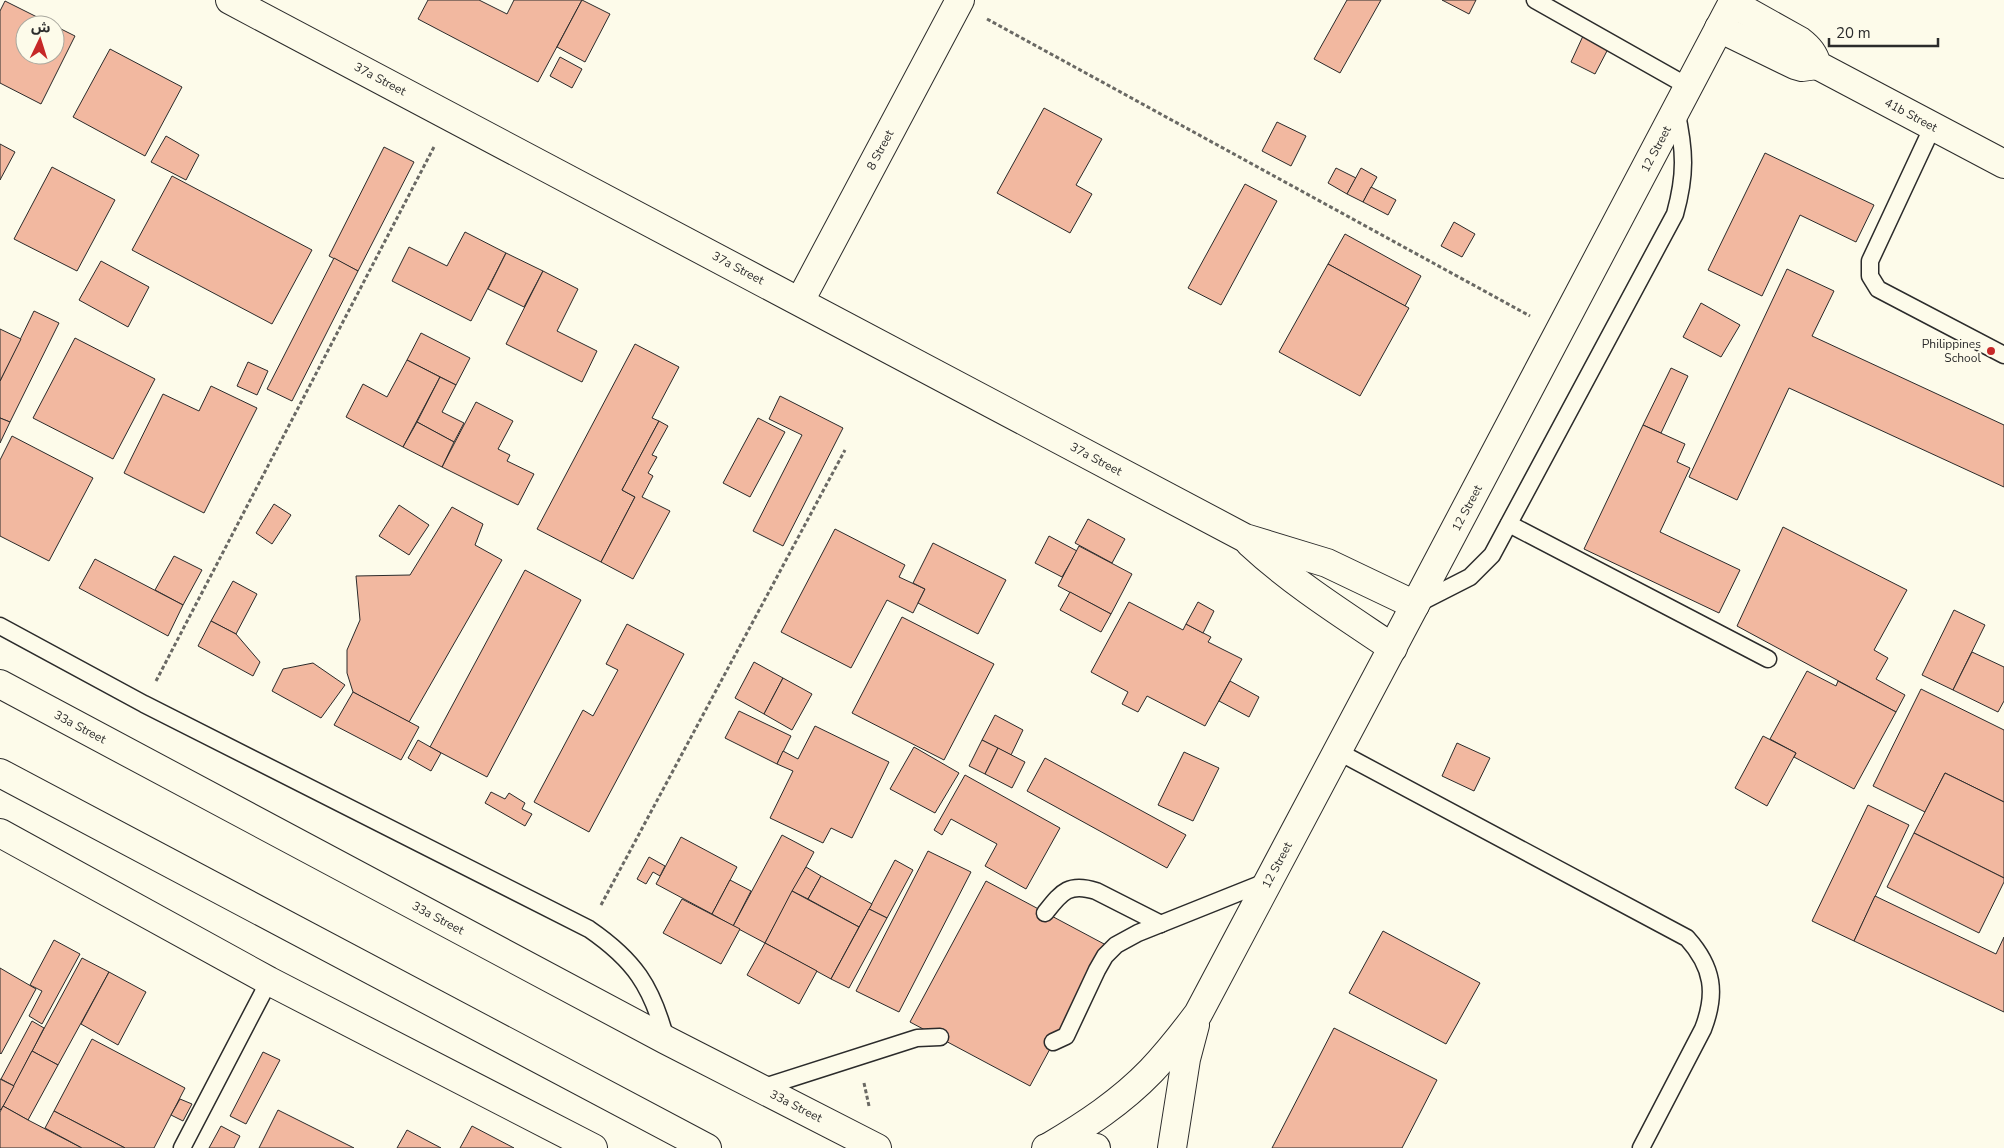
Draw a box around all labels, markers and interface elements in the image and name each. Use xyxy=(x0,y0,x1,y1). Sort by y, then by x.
north arrow xyxy=(15,15,65,65)
scale bar xyxy=(1829,15,1938,47)
text: ش xyxy=(31,17,51,38)
text: 20 m xyxy=(1836,23,1871,43)
street label: 37a Street xyxy=(351,59,409,100)
street label: 41b Street xyxy=(1882,95,1941,136)
street label: 12 Street xyxy=(1637,122,1675,175)
street label: 8 Street xyxy=(863,127,898,173)
street label: 37a Street xyxy=(709,248,767,289)
place label: Philippines School xyxy=(1922,336,1981,366)
marker: Philippines School xyxy=(1985,345,1997,357)
street label: 37a Street xyxy=(1067,439,1125,480)
street label: 12 Street xyxy=(1448,481,1486,534)
street label: 33a Street xyxy=(51,707,109,748)
street label: 12 Street xyxy=(1258,838,1296,891)
street label: 33a Street xyxy=(409,898,467,939)
street label: 33a Street xyxy=(767,1086,826,1126)

